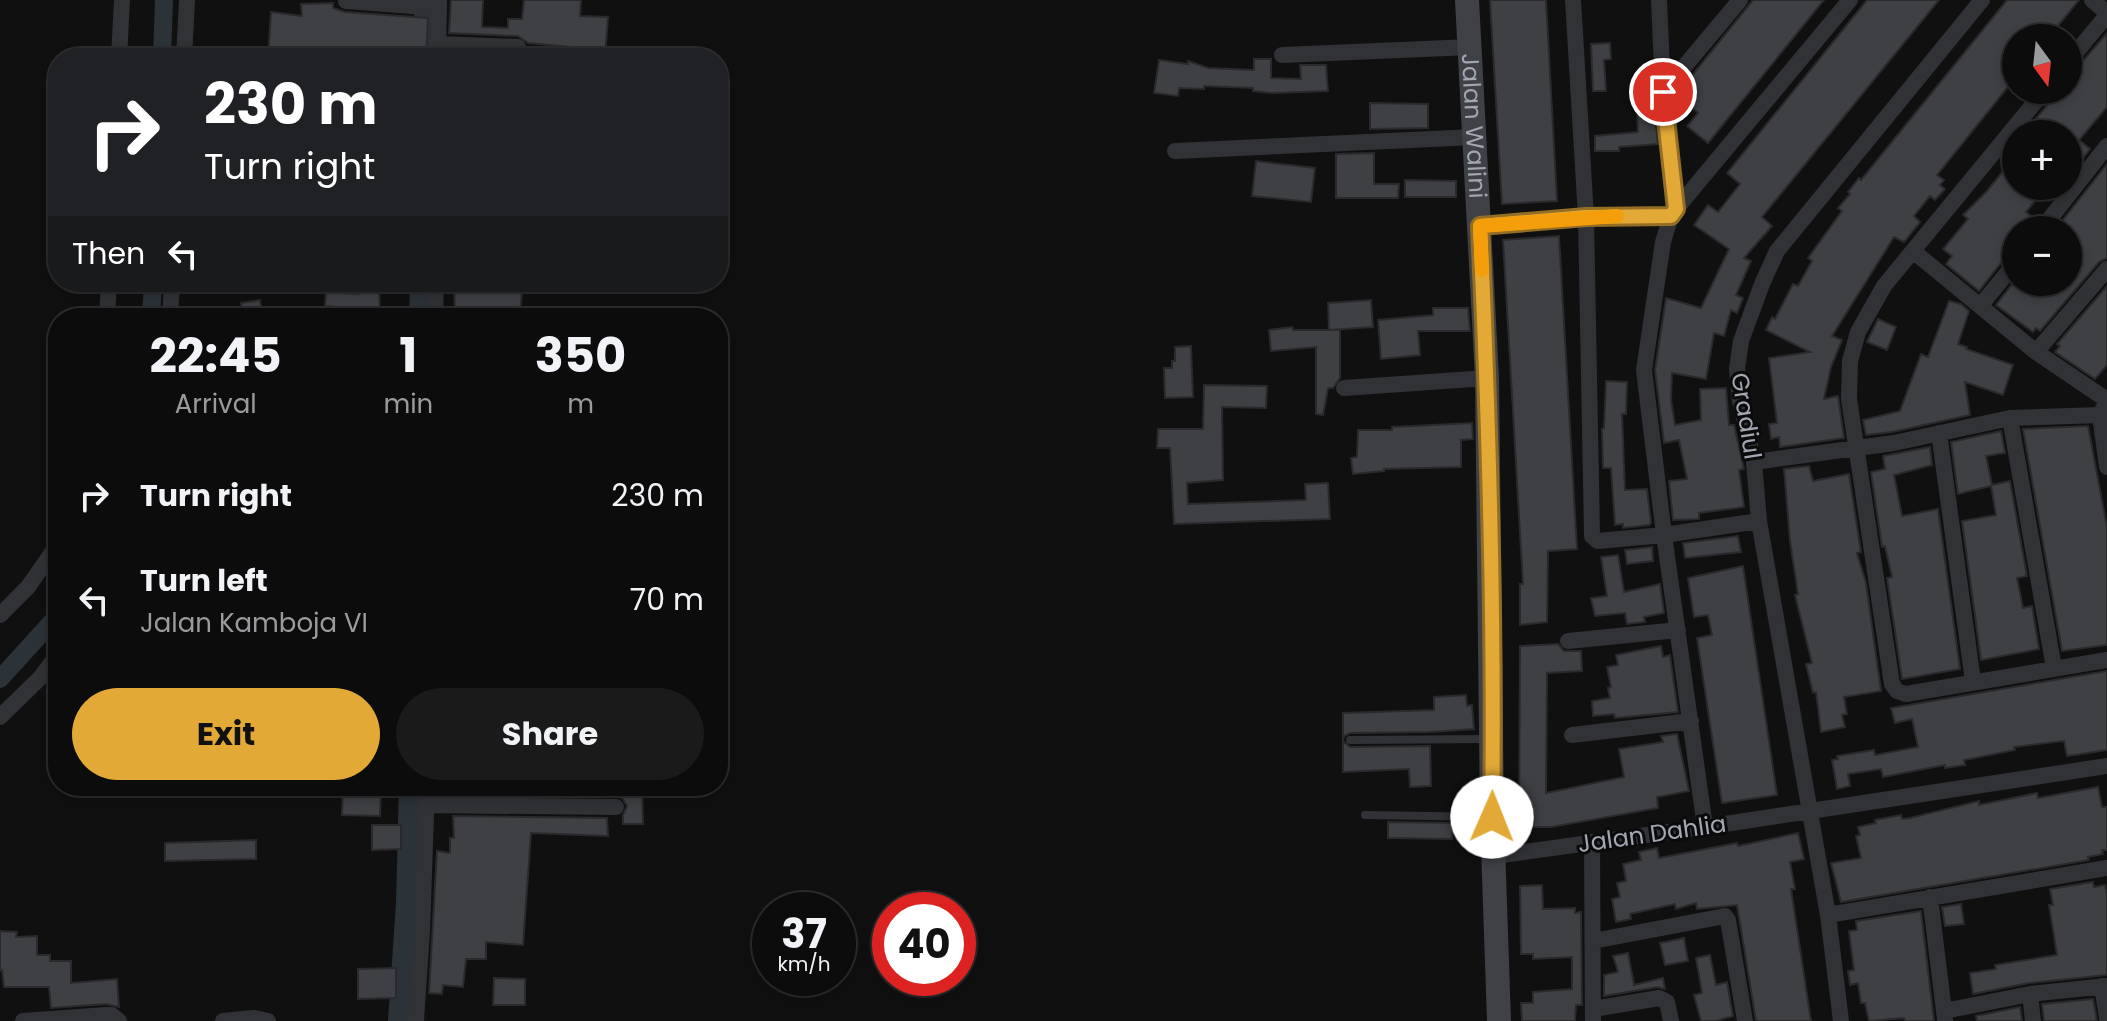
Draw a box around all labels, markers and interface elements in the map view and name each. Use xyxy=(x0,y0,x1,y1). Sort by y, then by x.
north arrow xyxy=(2002,24,2082,104)
map controls xyxy=(2002,24,2082,296)
street label: Jalan Walini xyxy=(1454,52,1494,199)
pin xyxy=(1629,58,1697,126)
text: 230 m xyxy=(204,65,378,144)
icon: arrive xyxy=(1641,70,1685,114)
icon: right xyxy=(72,80,176,184)
button: + xyxy=(2002,120,2082,200)
text: Turn right xyxy=(204,141,375,192)
button: − xyxy=(2002,216,2082,296)
text: Then xyxy=(72,232,145,275)
icon: left xyxy=(161,232,205,276)
text: 22:45 xyxy=(150,322,282,389)
text: 1 xyxy=(399,322,417,389)
text: 350 xyxy=(535,322,626,389)
street label: Gradiul xyxy=(1723,370,1770,462)
text: Arrival xyxy=(175,386,257,422)
text: min xyxy=(383,386,433,422)
text: m xyxy=(567,386,594,422)
icon: right xyxy=(72,474,116,518)
text: Turn right xyxy=(140,474,292,517)
text: 230 m xyxy=(611,474,704,517)
text: Turn left xyxy=(140,559,268,602)
icon: left xyxy=(72,578,116,622)
text: 70 m xyxy=(630,578,704,621)
text: Jalan Kamboja VI xyxy=(140,605,368,641)
button: Exit xyxy=(72,688,380,780)
button: Share xyxy=(396,688,704,780)
position arrow xyxy=(1450,775,1534,859)
street label: Jalan Dahlia xyxy=(1576,807,1728,860)
speed limit sign: 40 xyxy=(872,892,976,996)
text: 37 xyxy=(781,906,827,962)
text: km/h xyxy=(777,950,831,978)

